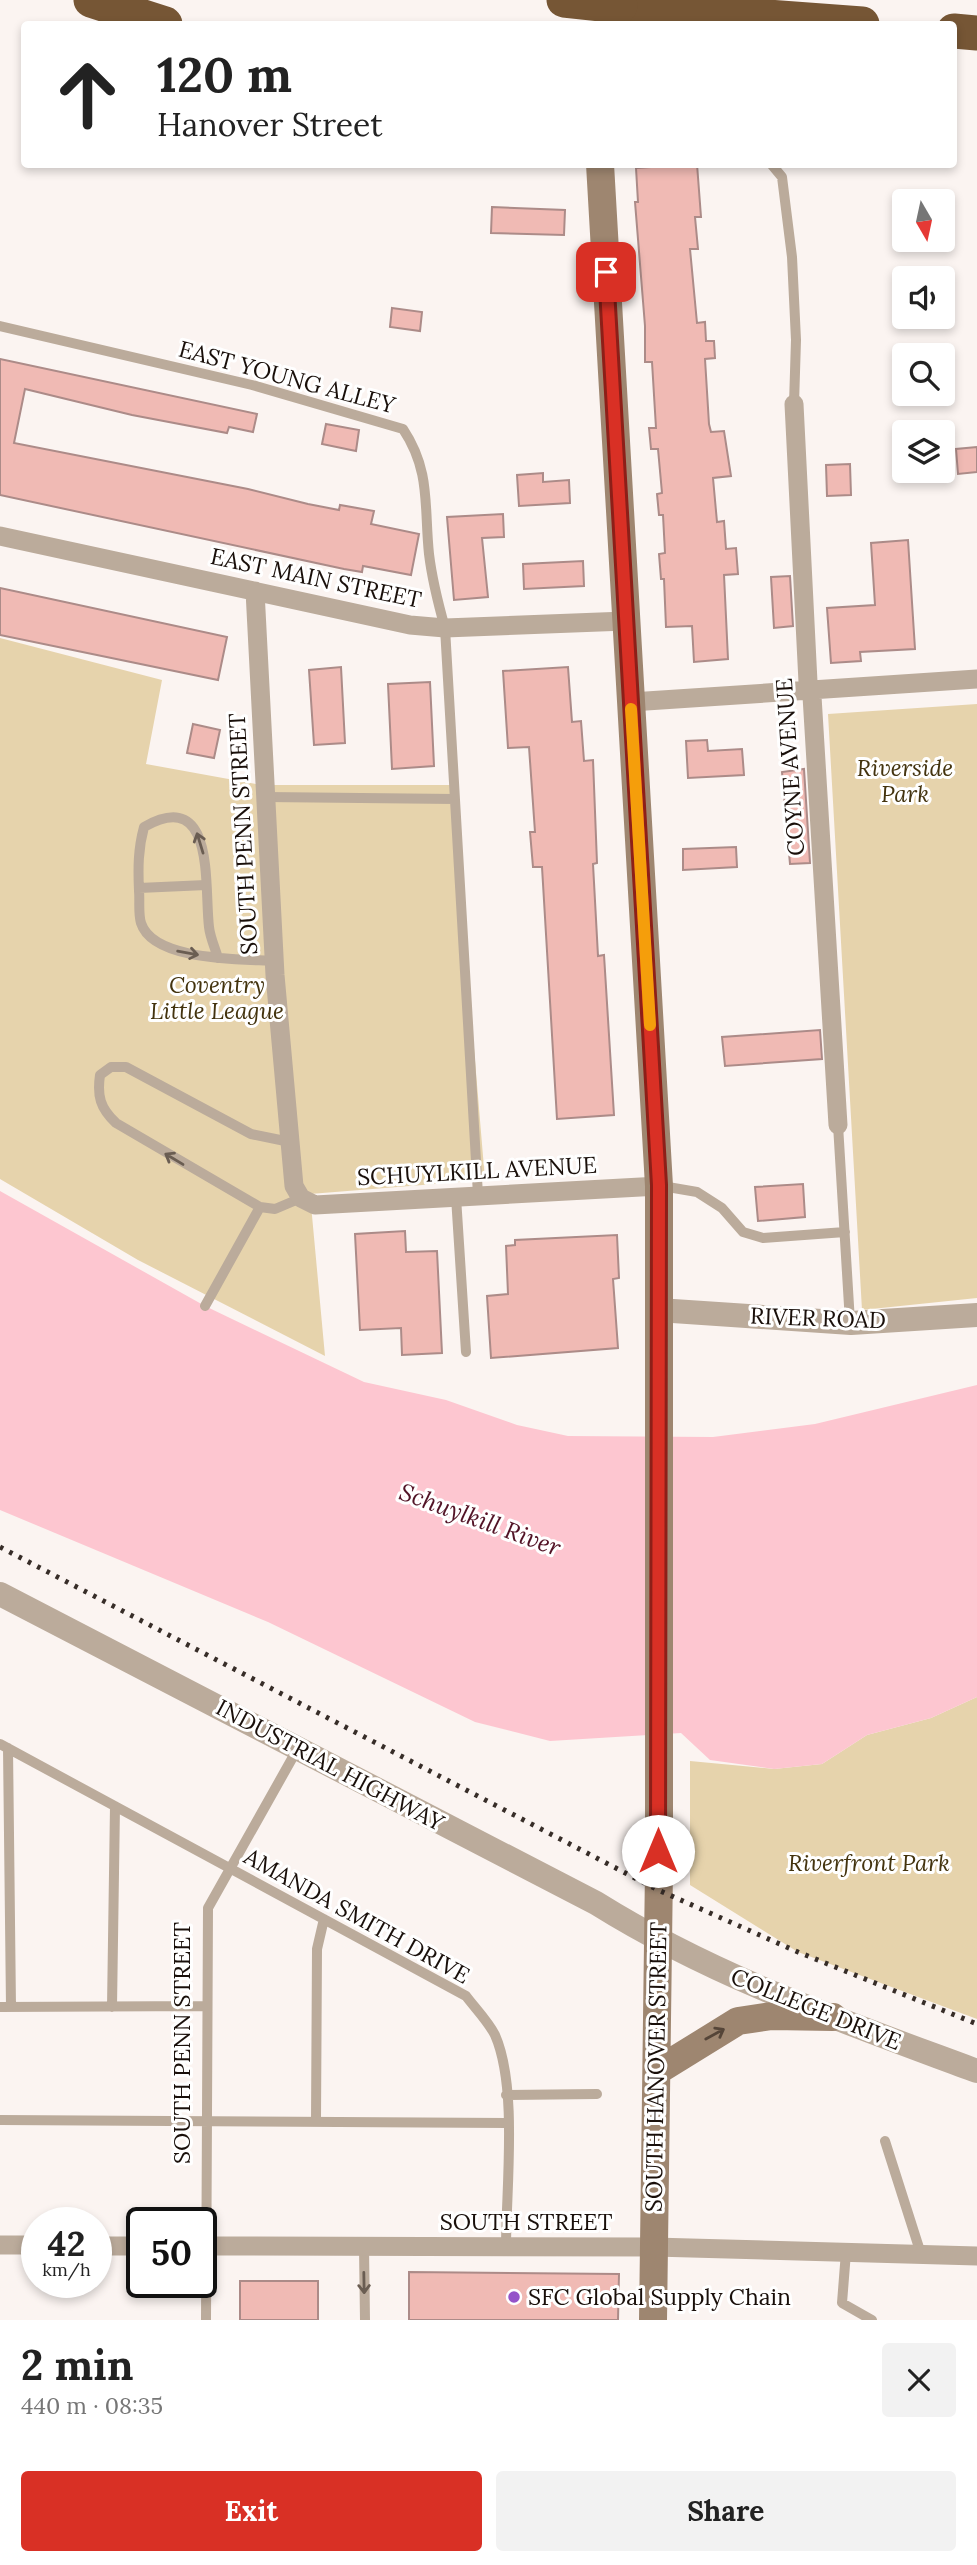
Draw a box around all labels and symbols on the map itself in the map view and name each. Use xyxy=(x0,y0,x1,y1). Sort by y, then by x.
north arrow xyxy=(892,189,956,252)
pin xyxy=(576,242,636,302)
street label: EAST YOUNG ALLEY xyxy=(176,334,399,419)
street label: EAST MAIN STREET xyxy=(208,541,424,614)
street label: COYNE AVENUE xyxy=(769,677,810,857)
street label: SOUTH PENN STREET xyxy=(222,712,263,956)
park label: Riverside Park xyxy=(857,753,953,808)
one-way arrow xyxy=(192,832,205,854)
one-way arrow xyxy=(176,947,199,960)
park label: Coventry Little League xyxy=(150,970,284,1025)
street label: SCHUYLKILL AVENUE xyxy=(356,1150,598,1191)
one-way arrow xyxy=(165,1151,185,1165)
street label: RIVER ROAD xyxy=(750,1301,886,1334)
water label: Schuylkill River xyxy=(395,1476,565,1563)
street label: INDUSTRIAL HIGHWAY xyxy=(211,1692,450,1837)
position arrow xyxy=(621,1814,695,1888)
street label: AMANDA SMITH DRIVE xyxy=(238,1841,475,1990)
park label: Riverfront Park xyxy=(788,1848,950,1877)
street label: SOUTH HANOVER STREET xyxy=(638,1921,673,2212)
street label: SOUTH PENN STREET xyxy=(167,1922,196,2164)
street label: COLLEGE DRIVE xyxy=(727,1961,906,2056)
one-way arrow xyxy=(704,2027,724,2041)
speed limit sign: 50 xyxy=(126,2207,217,2298)
street label: SOUTH STREET xyxy=(440,2207,613,2236)
one-way arrow xyxy=(357,2272,371,2295)
place label: SFC Global Supply Chain xyxy=(528,2282,791,2311)
marker: SFC Global Supply Chain xyxy=(506,2289,522,2305)

